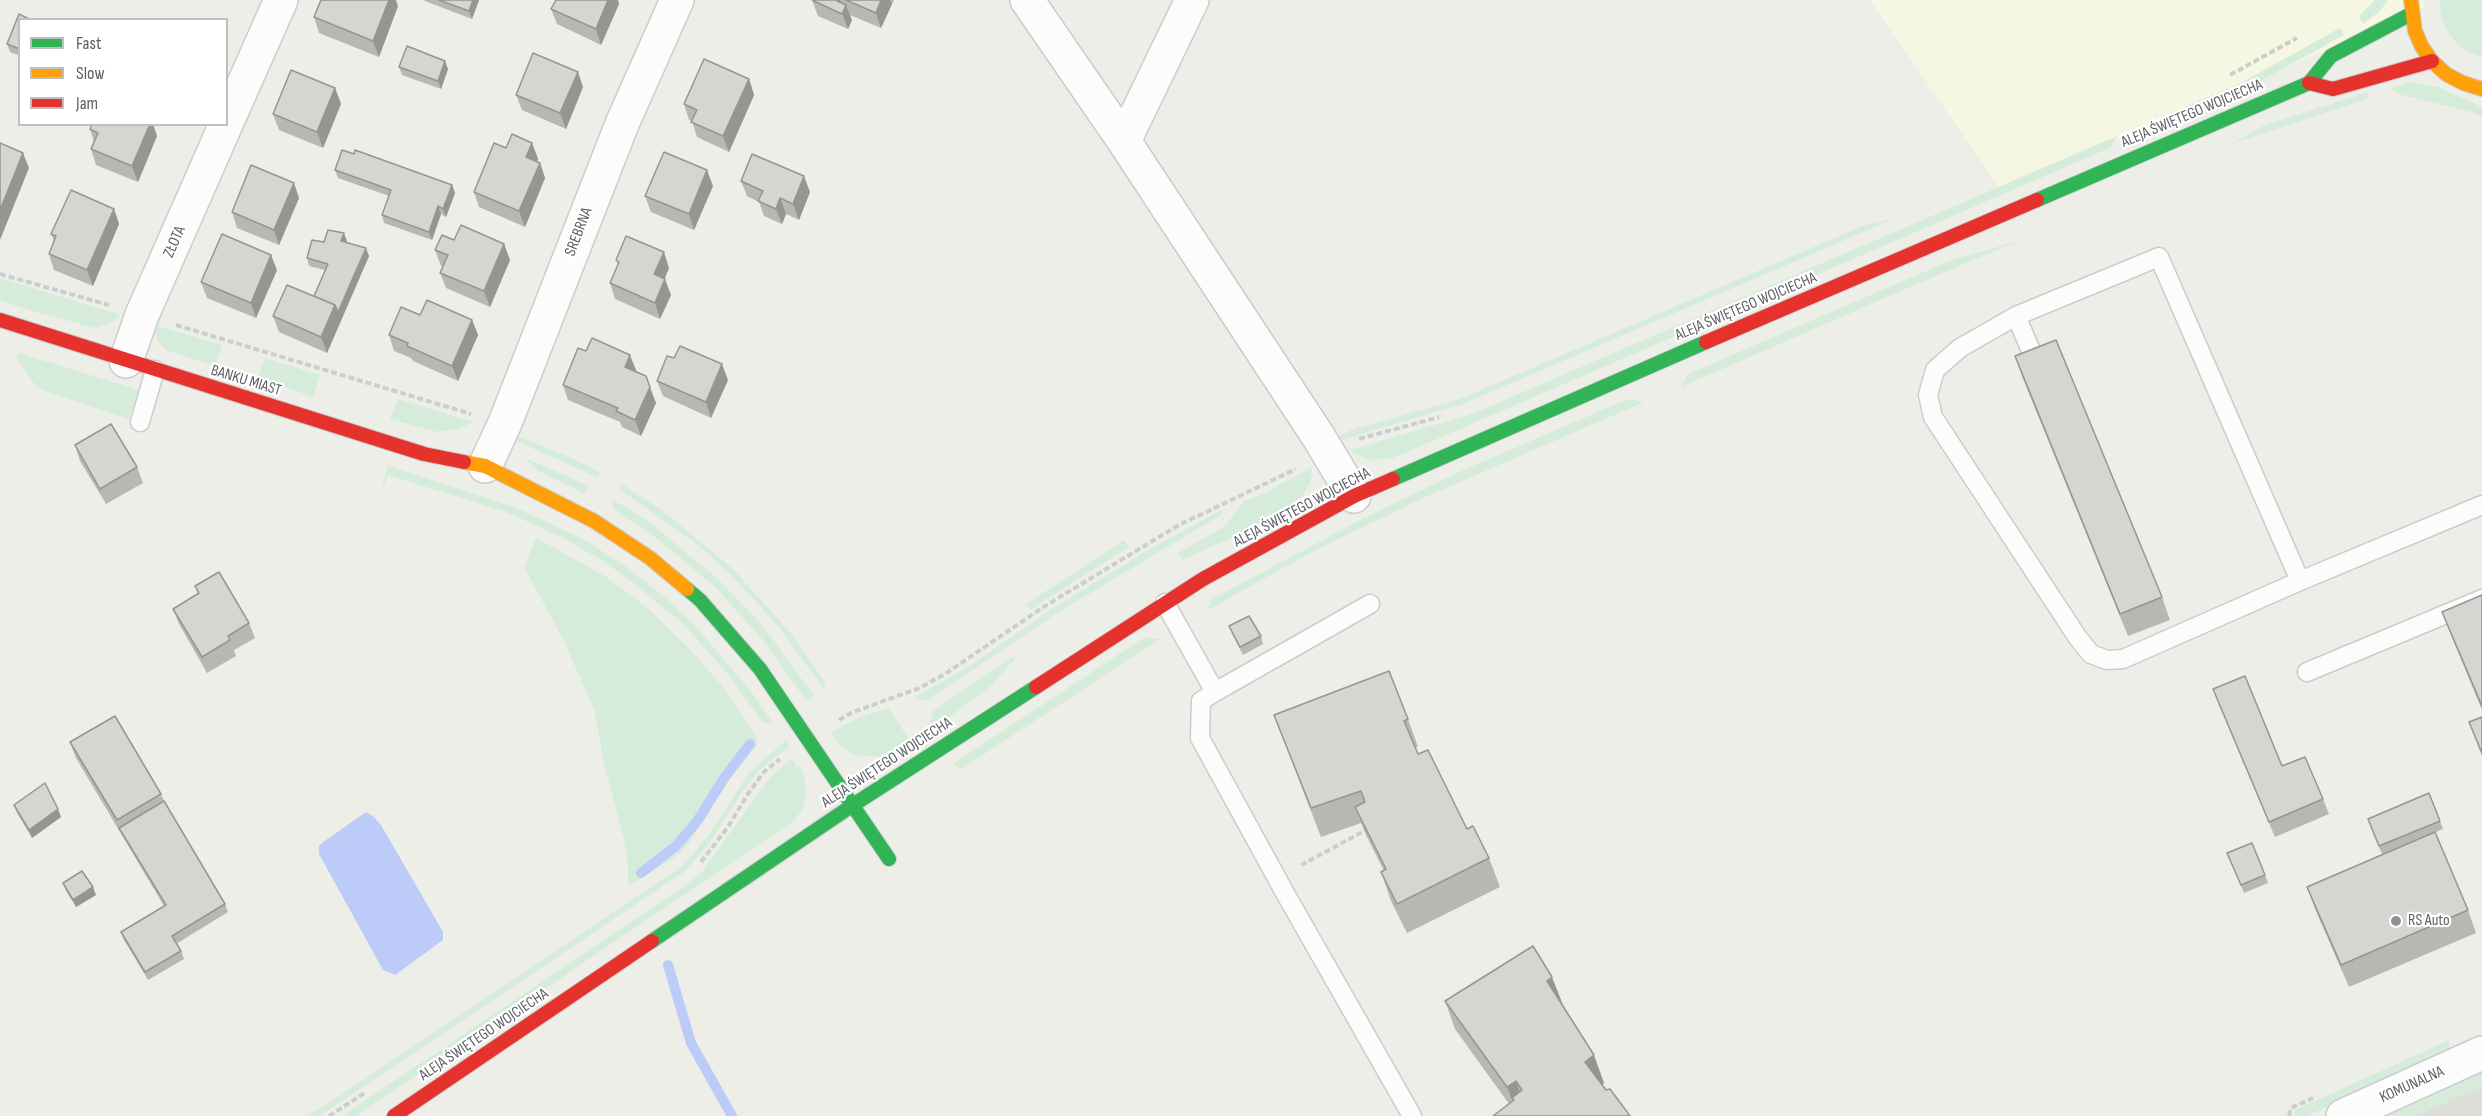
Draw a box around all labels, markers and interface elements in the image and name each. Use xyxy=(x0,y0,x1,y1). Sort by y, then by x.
legend xyxy=(18,18,228,126)
text: Fast xyxy=(76,33,101,54)
text: Slow xyxy=(76,63,105,84)
street label: ALEJA ŚWIĘTEGO WOJCIECHA xyxy=(2118,75,2266,153)
text: Jam xyxy=(76,93,98,114)
street label: SREBRNA xyxy=(561,205,597,259)
street label: ZŁOTA xyxy=(160,223,190,261)
street label: ALEJA ŚWIĘTEGO WOJCIECHA xyxy=(1672,268,1820,346)
street label: BANKU MIAST xyxy=(208,361,284,401)
street label: ALEJA ŚWIĘTEGO WOJCIECHA xyxy=(1230,464,1374,552)
street label: ALEJA ŚWIĘTEGO WOJCIECHA xyxy=(818,714,956,812)
place label: RS Auto xyxy=(2408,911,2450,931)
marker: RS Auto xyxy=(2389,914,2403,928)
street label: ALEJA ŚWIĘTEGO WOJCIECHA xyxy=(416,985,552,1085)
street label: KOMUNALNA xyxy=(2377,1062,2447,1108)

